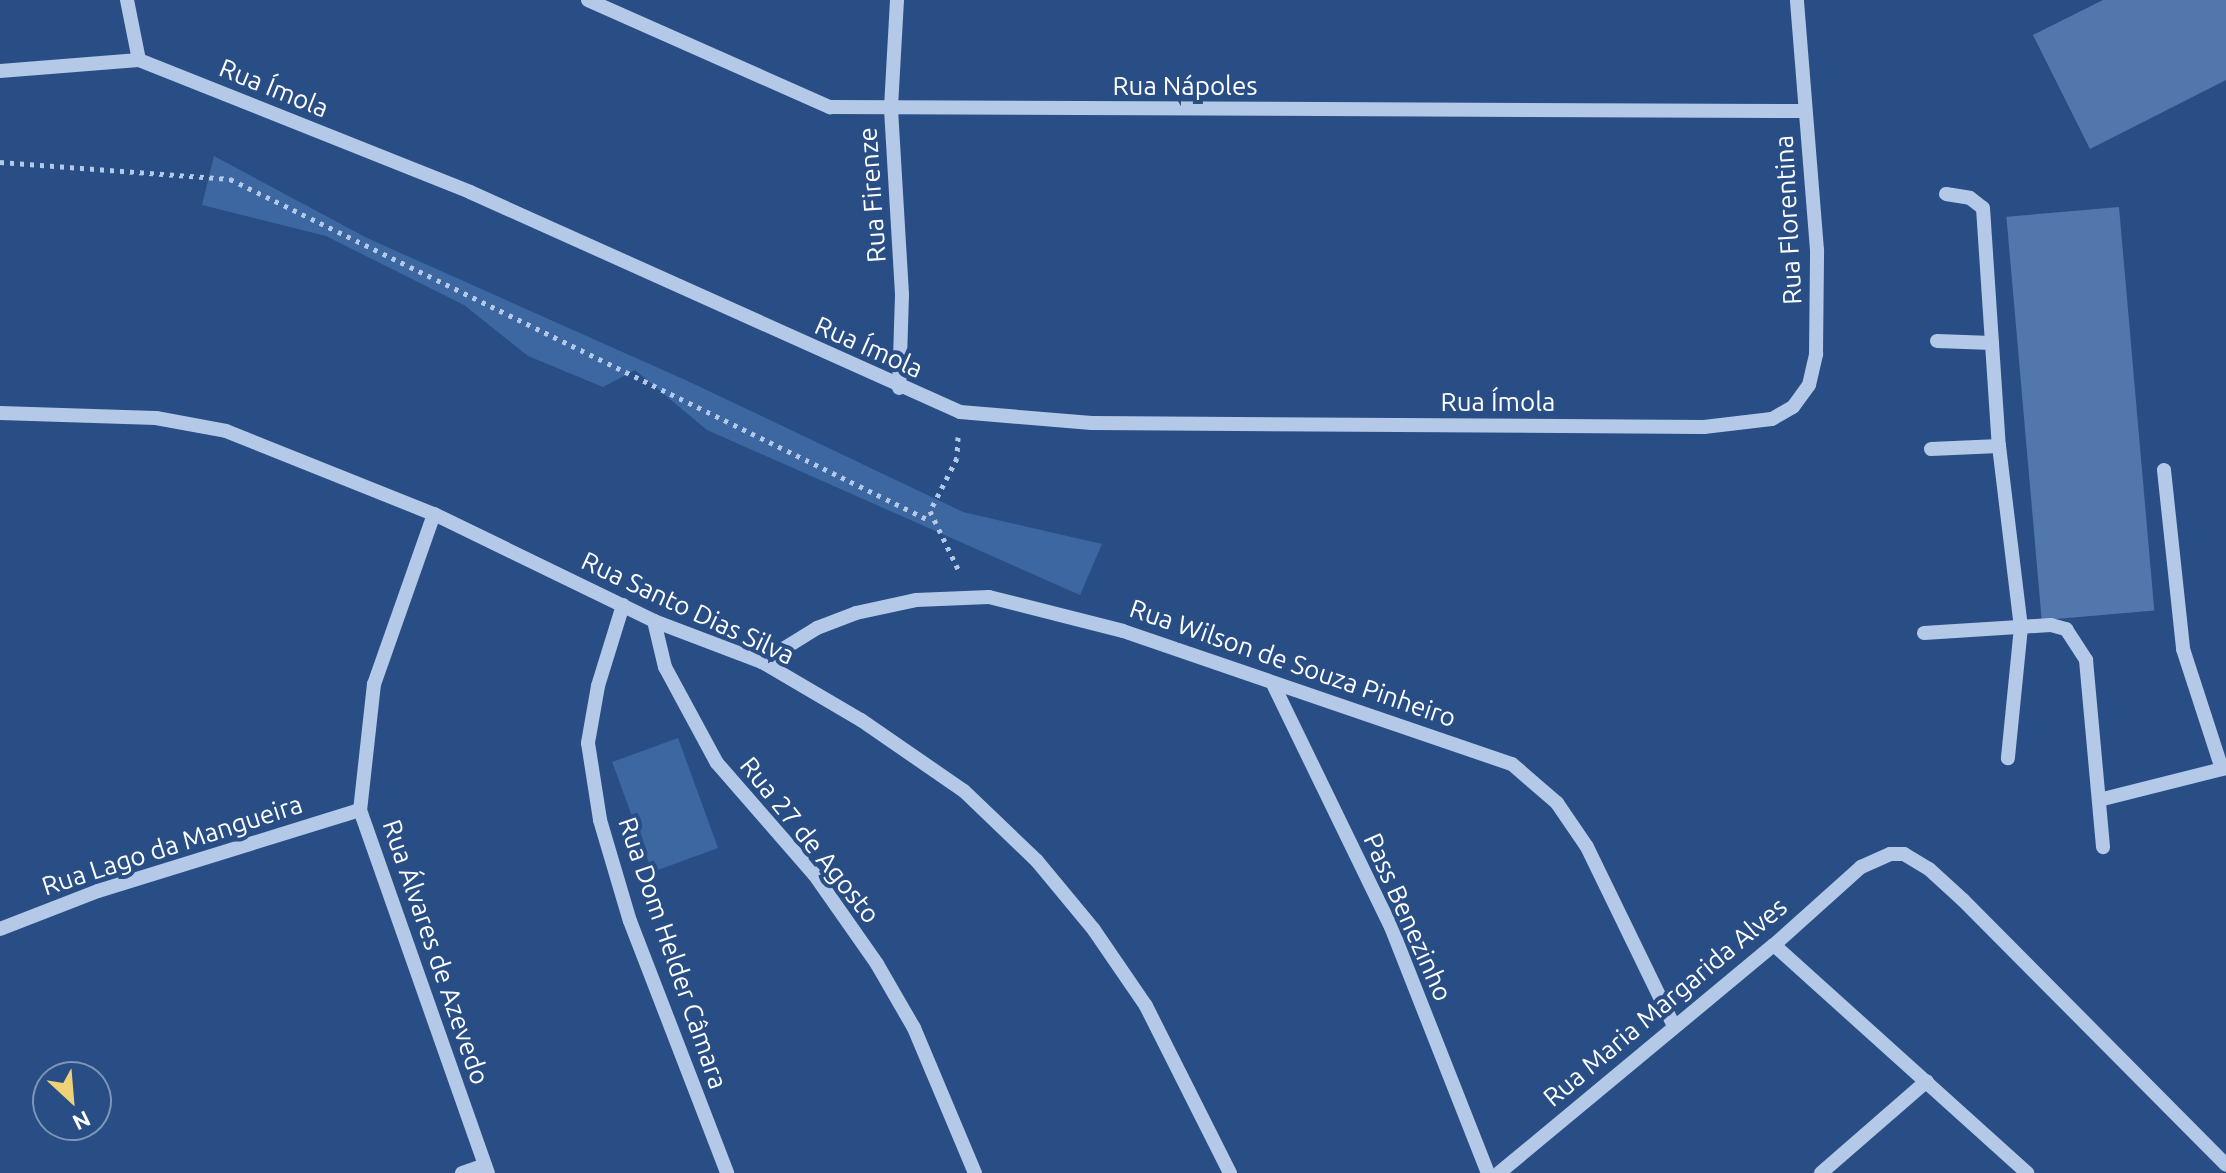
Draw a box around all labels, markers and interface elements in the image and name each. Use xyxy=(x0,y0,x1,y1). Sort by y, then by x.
street label: Rua Ímola xyxy=(215,52,333,124)
street label: Rua Nápoles xyxy=(1112,70,1258,102)
street label: Rua Firenze xyxy=(852,126,892,264)
street label: Rua Florentina xyxy=(1768,134,1808,306)
street label: Rua Ímola xyxy=(810,309,928,385)
street label: Rua Ímola xyxy=(1441,386,1555,418)
street label: Rua Santo Dias Silva xyxy=(576,545,800,671)
street label: Rua Wilson de Souza Pinheiro xyxy=(1126,592,1460,734)
street label: Rua 27 de Agosto xyxy=(733,751,887,929)
street label: Rua Lago da Mangueira xyxy=(38,788,306,902)
street label: Rua Dom Helder Câmara xyxy=(612,813,734,1093)
street label: Rua Álvares de Azevedo xyxy=(376,816,496,1088)
street label: Pass Benezinho xyxy=(1357,828,1459,1006)
street label: Rua Maria Margarida Alves xyxy=(1537,891,1793,1113)
north arrow xyxy=(32,1061,112,1141)
text: N xyxy=(69,1106,95,1136)

